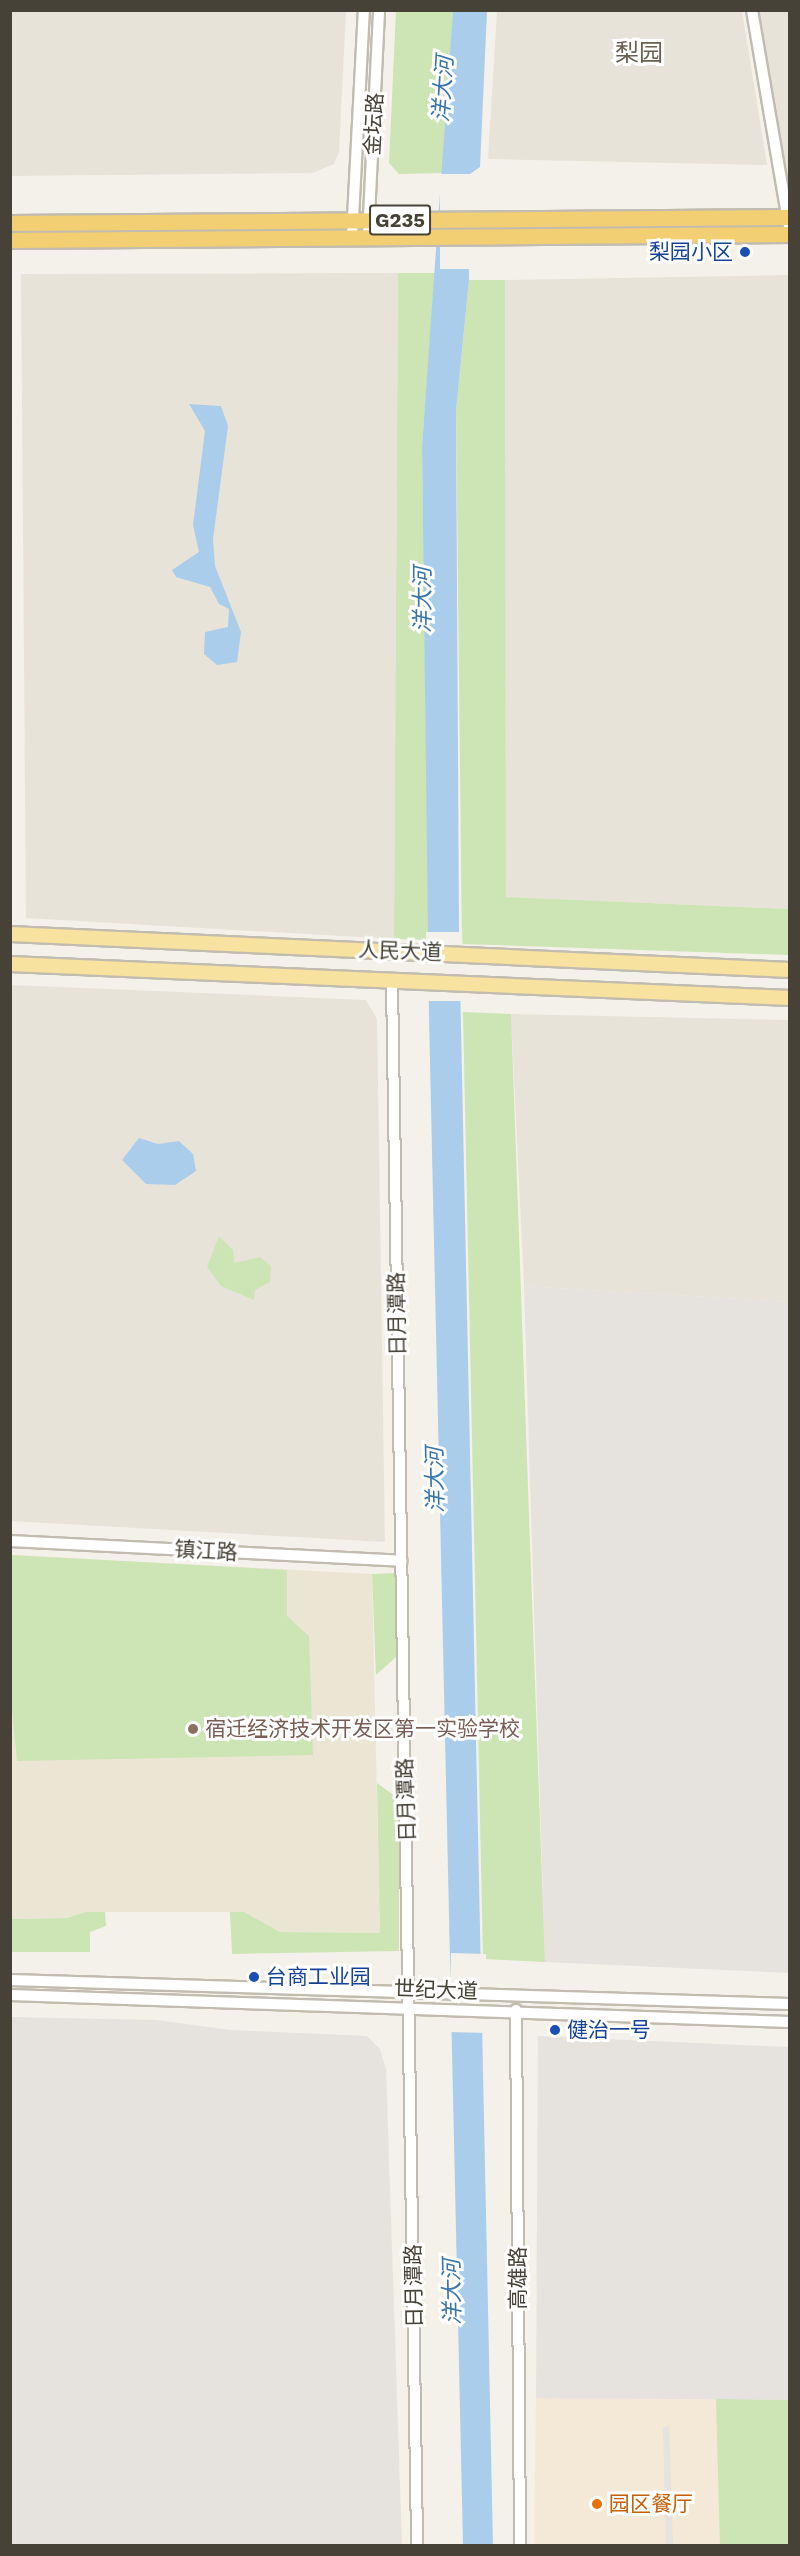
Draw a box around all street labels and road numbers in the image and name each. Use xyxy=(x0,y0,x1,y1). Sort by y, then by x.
street label: 金坛路 xyxy=(360,92,388,156)
road number: G235 xyxy=(368,203,432,237)
street label: 人民大道 xyxy=(358,937,442,965)
street label: 日月潭路 xyxy=(384,1272,410,1356)
street label: 镇江路 xyxy=(174,1537,238,1565)
street label: 日月潭路 xyxy=(392,1758,420,1842)
street label: 世纪大道 xyxy=(394,1976,478,2004)
street label: 日月潭路 xyxy=(401,2244,427,2328)
street label: 高雄路 xyxy=(505,2247,531,2309)

